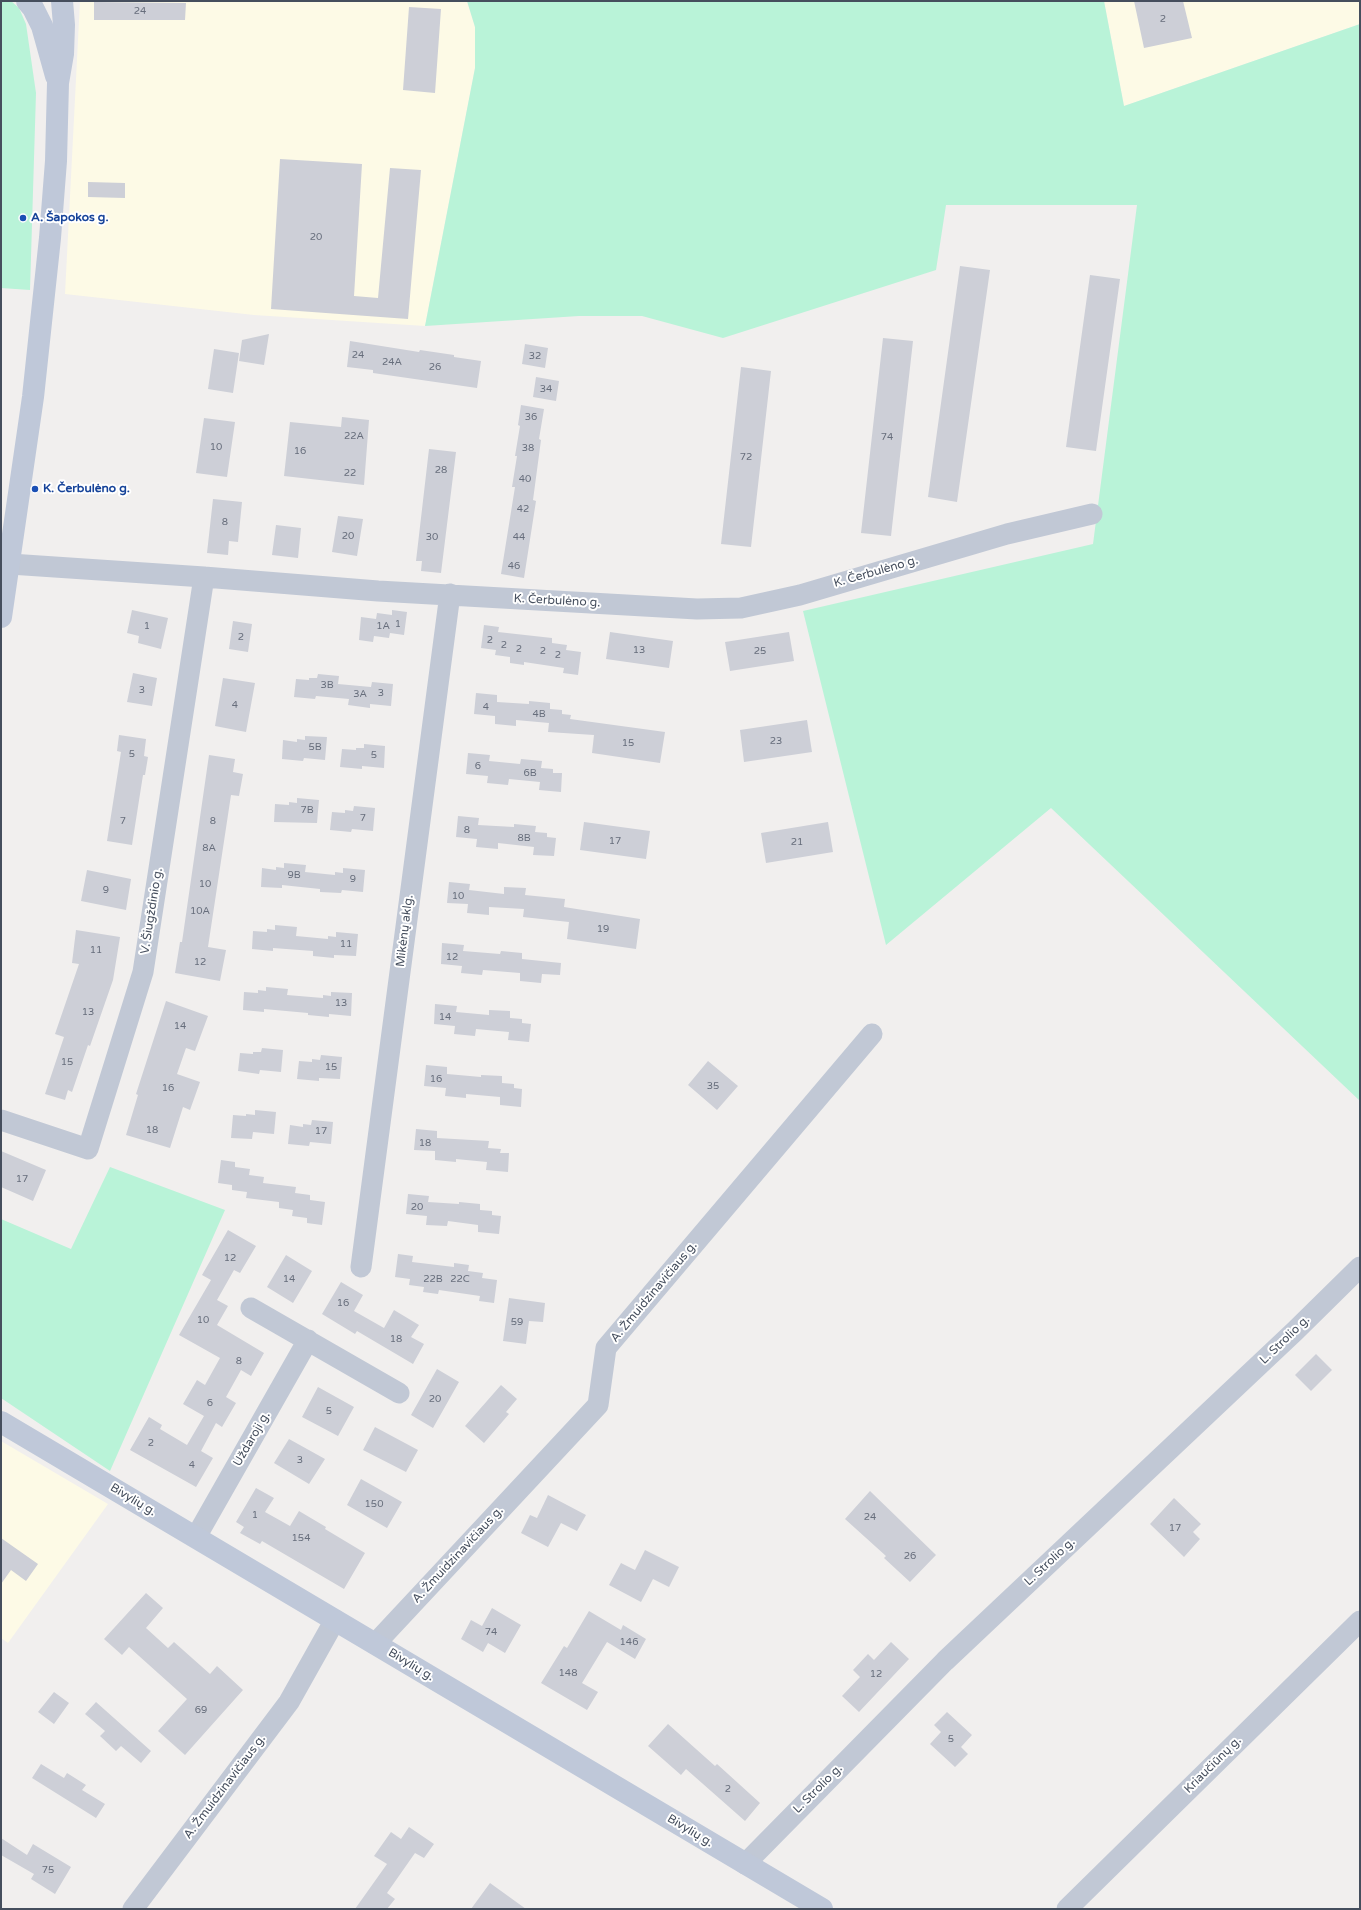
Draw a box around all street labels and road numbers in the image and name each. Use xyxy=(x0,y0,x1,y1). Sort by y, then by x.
street label: K. Čerbulėno g. xyxy=(832,553,920,591)
street label: K. Čerbulėno g. xyxy=(513,592,601,610)
street label: V. Šiugždinio g. xyxy=(138,867,166,955)
street label: Mikėnų aklg. xyxy=(393,894,417,968)
street label: A. Žmuidzinavičiaus g. xyxy=(608,1239,700,1345)
street label: L. Strolio g. xyxy=(1257,1313,1313,1367)
street label: Uždaroji g. xyxy=(231,1409,273,1469)
street label: Bivylių g. xyxy=(107,1481,159,1519)
street label: A. Žmuidzinavičiaus g. xyxy=(409,1504,507,1606)
street label: L. Strolio g. xyxy=(1022,1535,1078,1589)
street label: Bivylių g. xyxy=(385,1646,437,1684)
street label: A. Žmuidzinavičiaus g. xyxy=(181,1732,269,1842)
street label: Kriaučiūnų g. xyxy=(1181,1733,1245,1797)
street label: L. Strolio g. xyxy=(790,1761,846,1817)
street label: Bivylių g. xyxy=(664,1812,716,1850)

